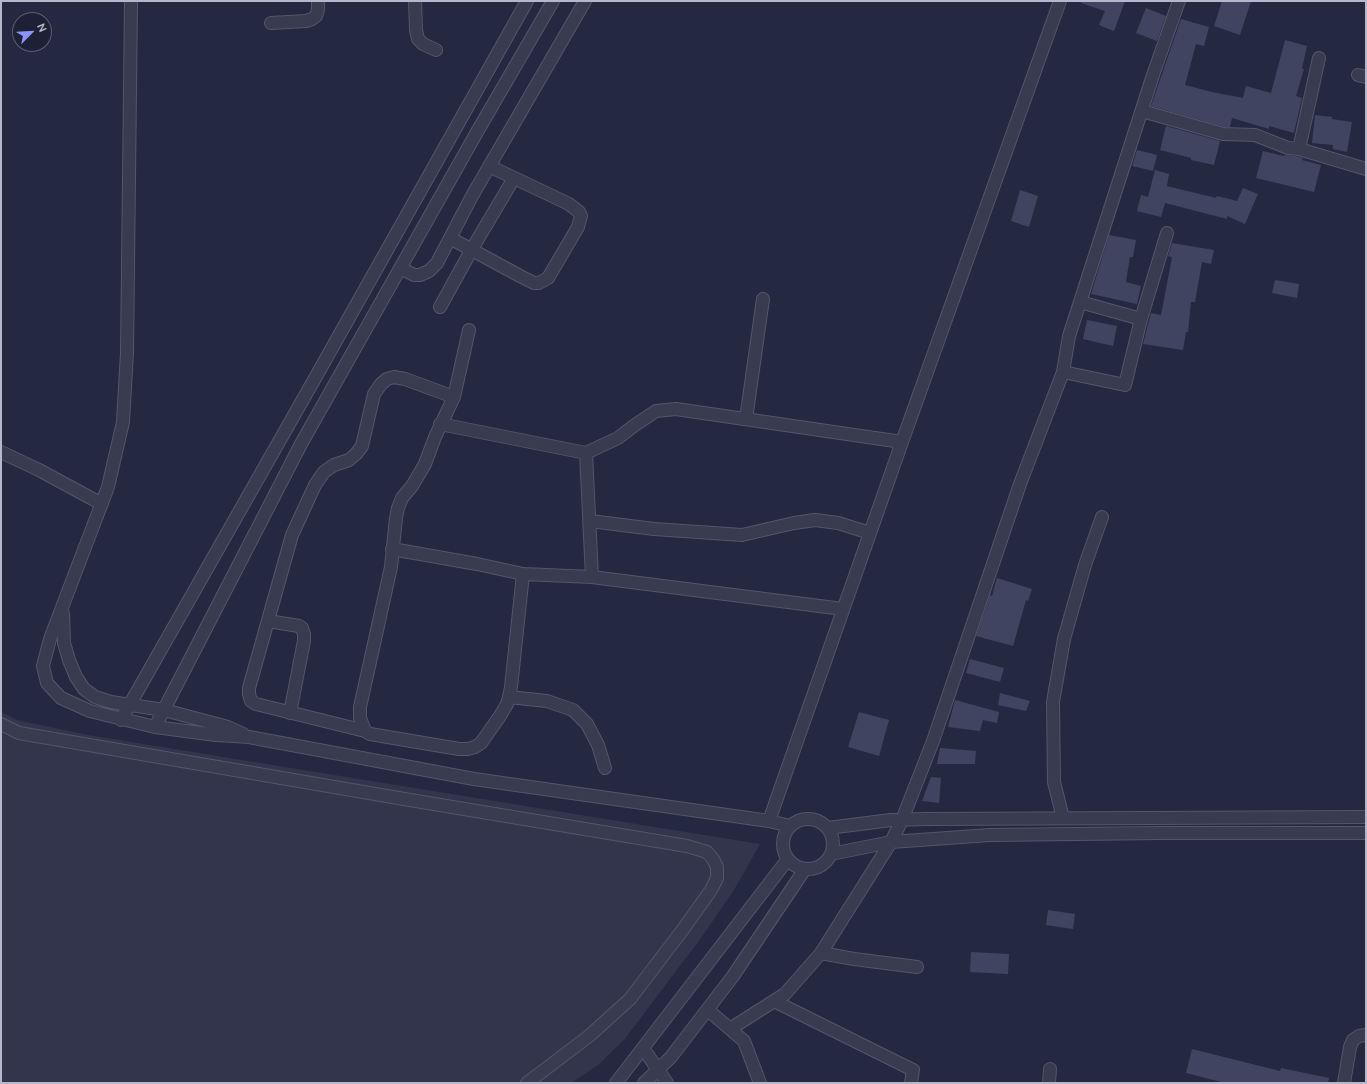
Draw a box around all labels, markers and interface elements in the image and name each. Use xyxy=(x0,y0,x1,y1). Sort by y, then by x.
north arrow xyxy=(12,12,52,52)
text: N xyxy=(35,21,49,34)

